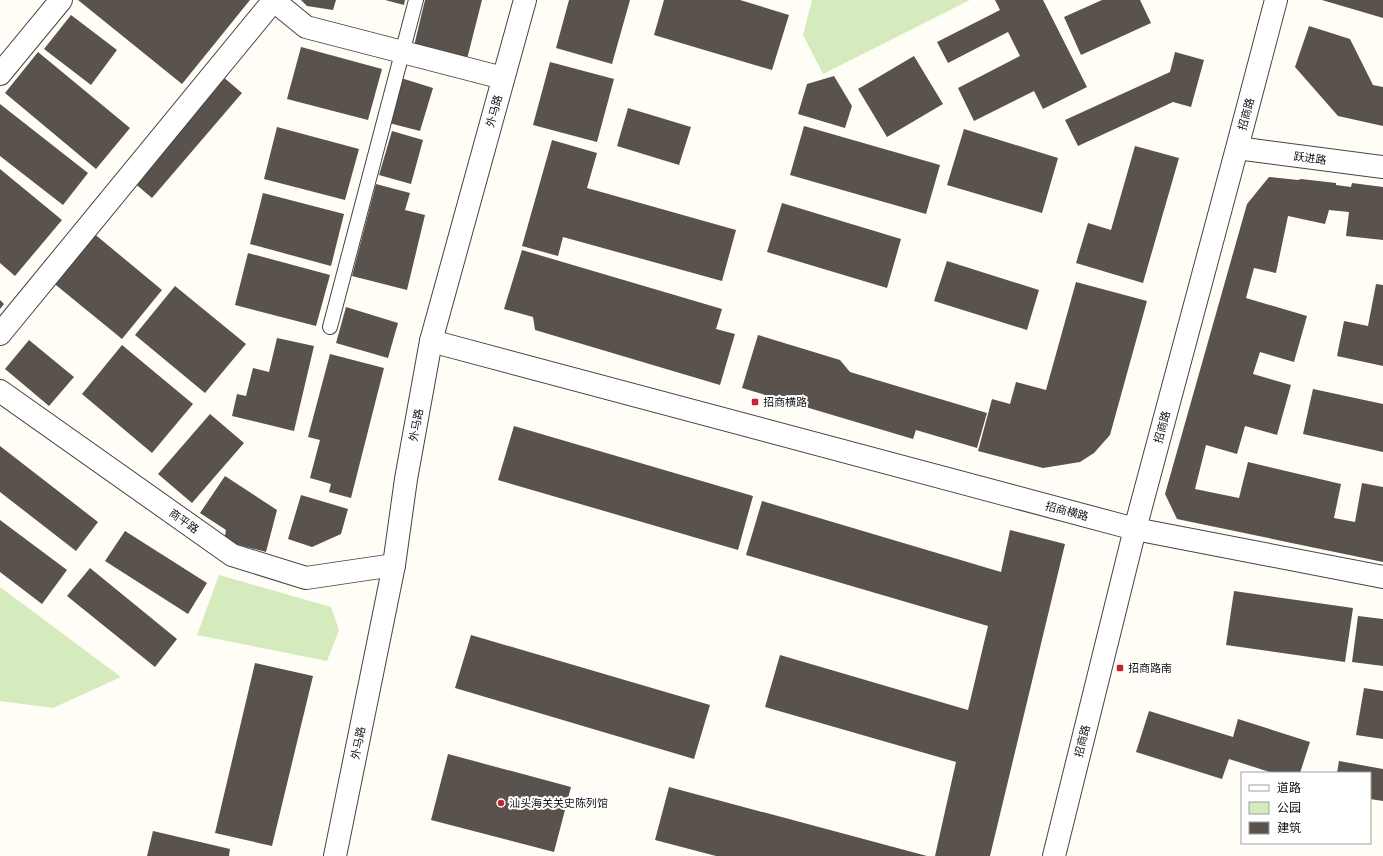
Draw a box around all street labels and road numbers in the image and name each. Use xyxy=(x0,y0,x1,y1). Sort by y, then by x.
street label: 外马路 xyxy=(484,94,504,128)
street label: 招商路 xyxy=(1236,97,1256,131)
street label: 跃进路 xyxy=(1293,150,1327,166)
street label: 外马路 xyxy=(407,408,425,442)
street label: 招商路 xyxy=(1152,410,1172,444)
street label: 招商横路 xyxy=(1044,500,1090,522)
street label: 商平路 xyxy=(167,507,201,535)
street label: 招商路 xyxy=(1072,724,1092,758)
street label: 外马路 xyxy=(349,726,367,760)

